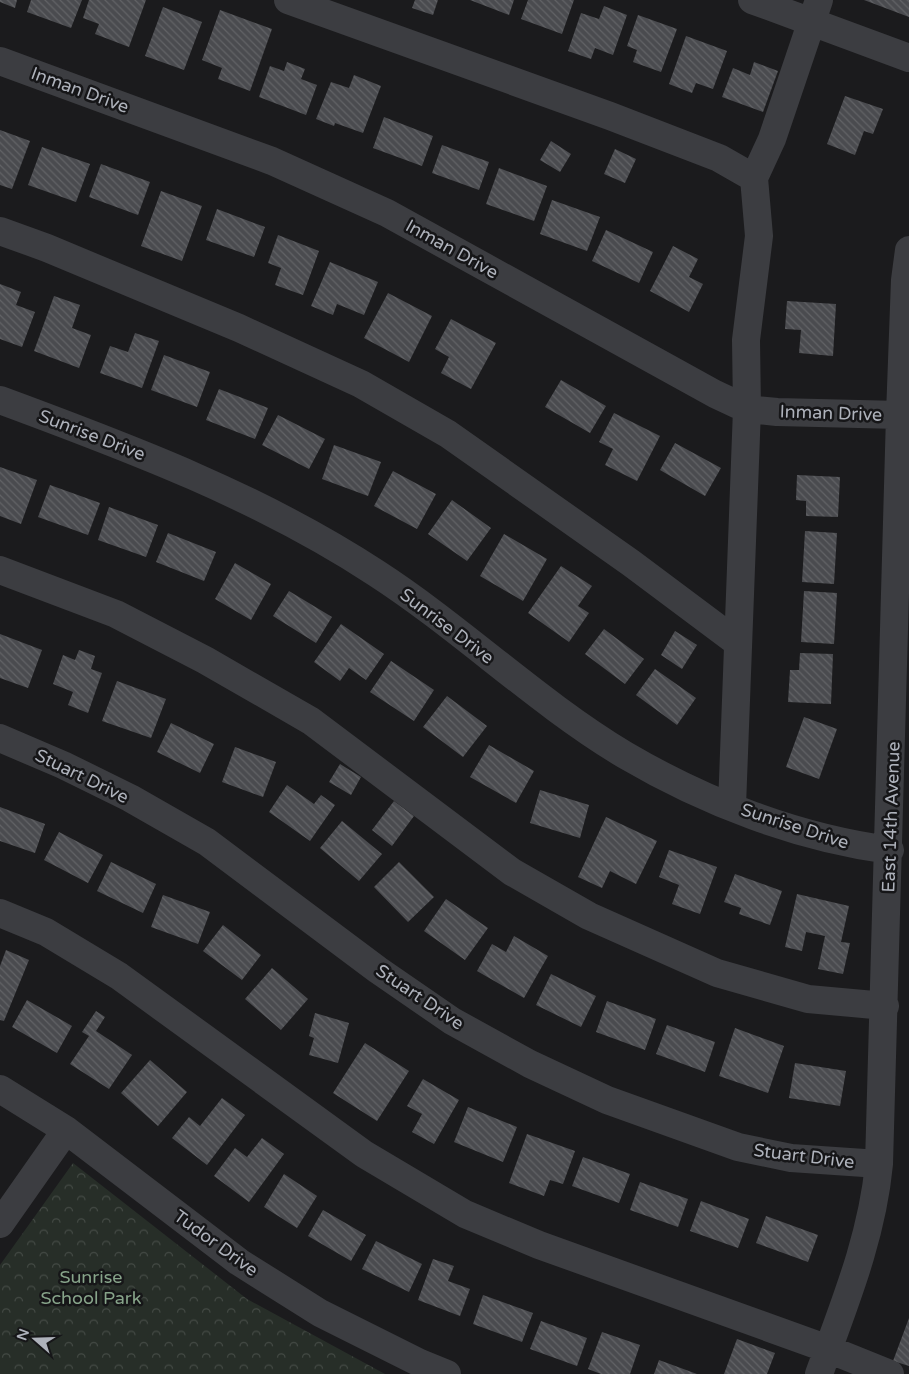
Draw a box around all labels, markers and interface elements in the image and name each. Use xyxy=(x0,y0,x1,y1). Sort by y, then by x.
street label: Inman Drive xyxy=(28,62,132,118)
street label: Inman Drive xyxy=(402,215,502,283)
street label: Inman Drive xyxy=(779,400,883,426)
street label: Sunrise Drive xyxy=(36,405,148,465)
street label: Sunrise Drive xyxy=(396,583,498,669)
street label: East 14th Avenue xyxy=(877,741,905,893)
street label: Stuart Drive xyxy=(32,744,132,808)
street label: Sunrise Drive xyxy=(738,798,852,854)
street label: Stuart Drive xyxy=(372,960,468,1034)
street label: Stuart Drive xyxy=(752,1139,856,1173)
street label: Tudor Drive xyxy=(169,1205,263,1281)
park label: Sunrise School Park xyxy=(40,1266,142,1309)
north arrow xyxy=(10,1314,60,1364)
text: N xyxy=(13,1327,33,1343)

